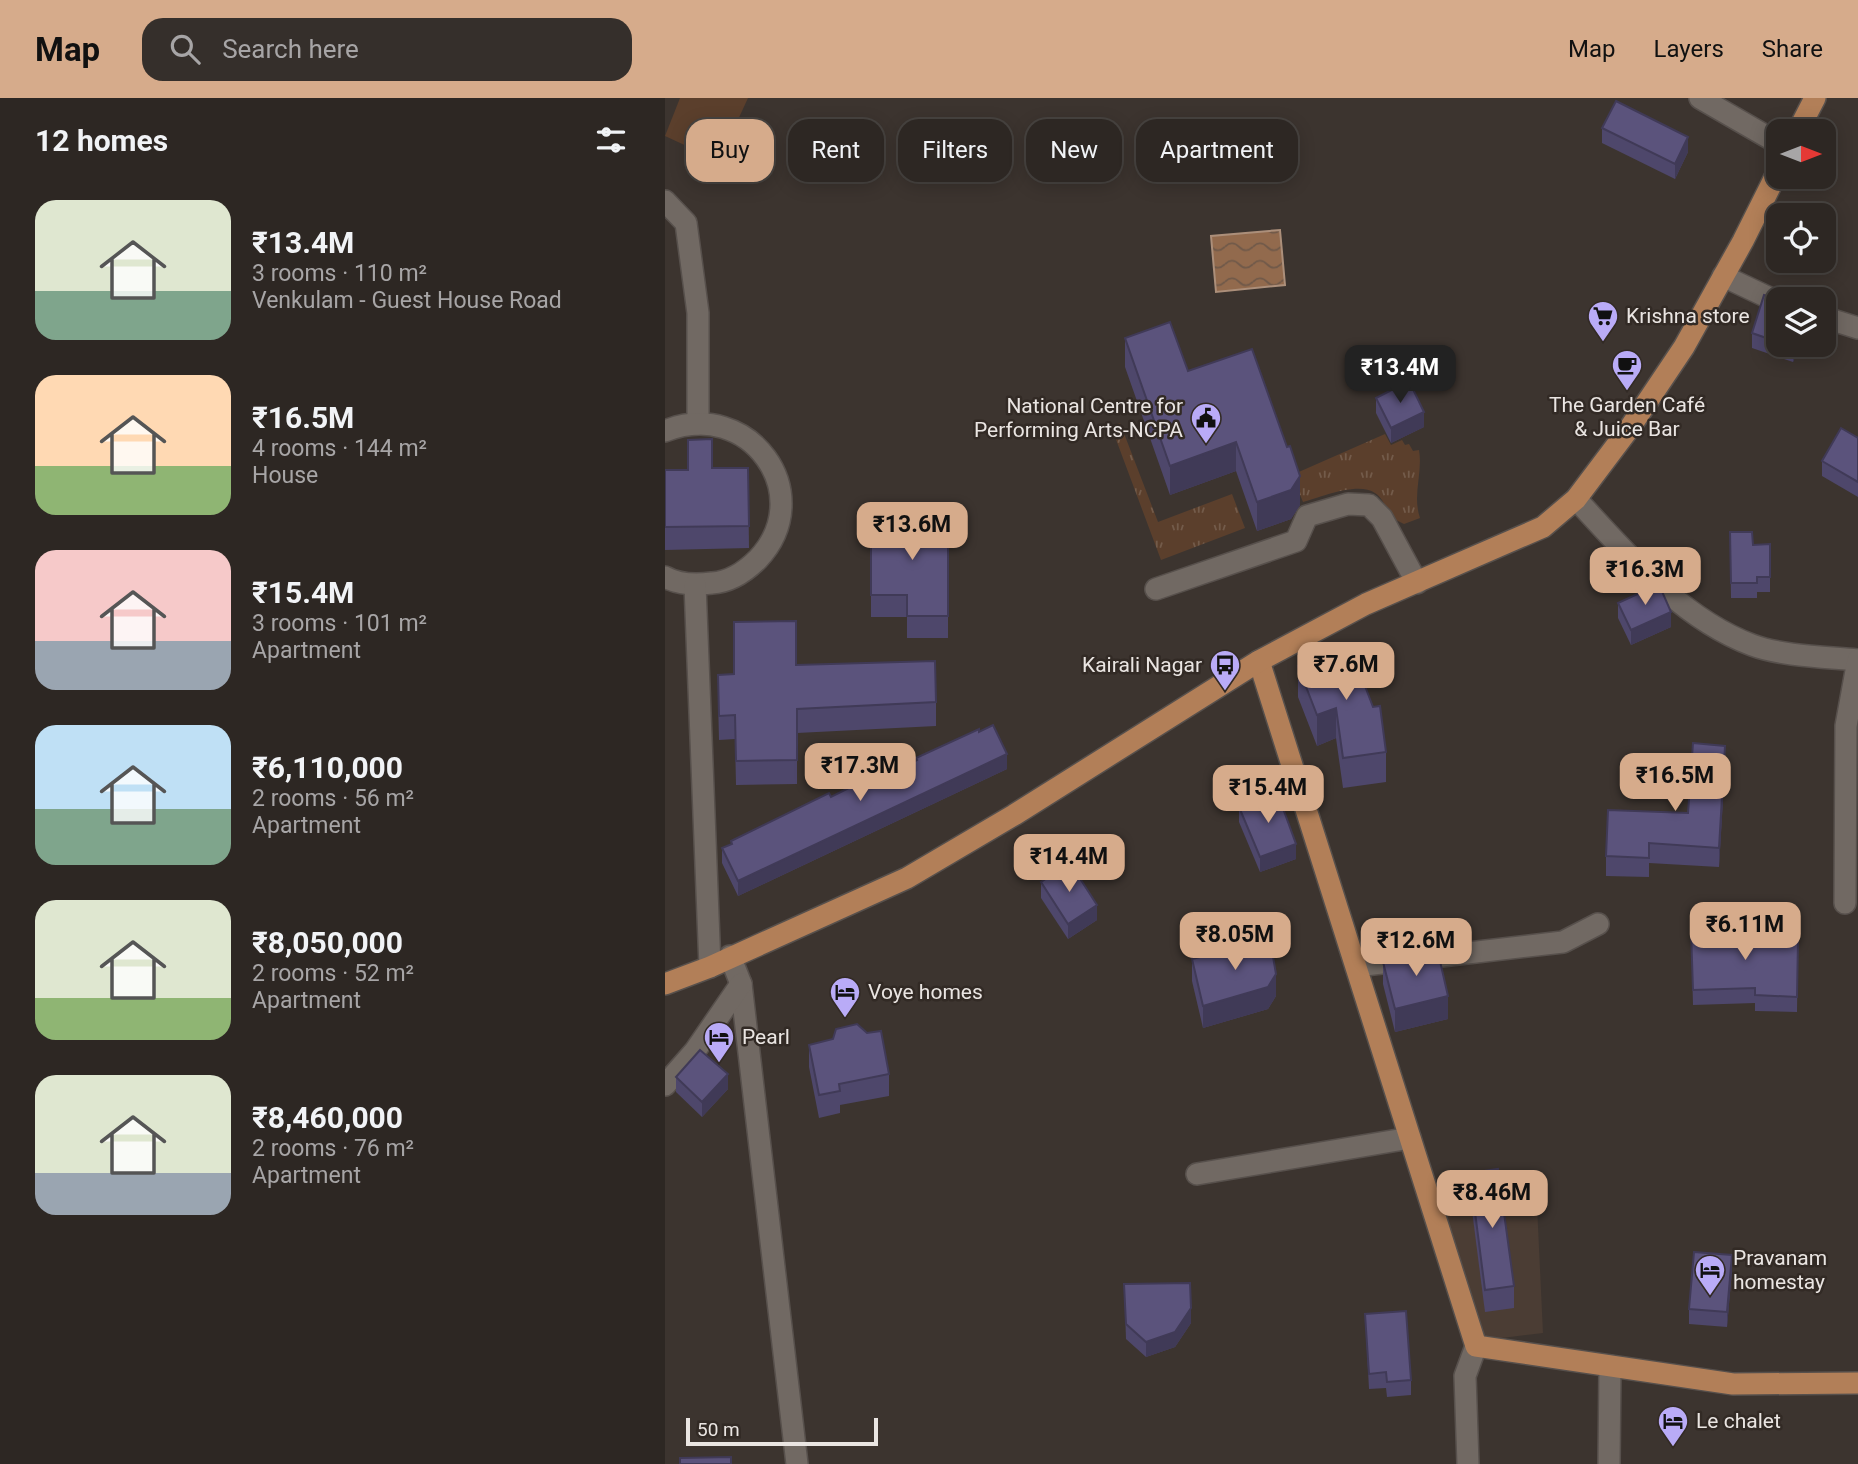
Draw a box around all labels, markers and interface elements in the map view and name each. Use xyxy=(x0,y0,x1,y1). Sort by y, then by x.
search box xyxy=(142,18,632,81)
text: Map xyxy=(35,30,100,69)
icon: search xyxy=(166,30,204,68)
text: Search here xyxy=(222,34,359,64)
text: Map xyxy=(1568,35,1616,63)
text: Layers xyxy=(1654,35,1724,63)
text: Share xyxy=(1762,35,1823,63)
chip: Buy xyxy=(686,119,774,182)
chip: Rent xyxy=(788,119,884,182)
chip: Filters xyxy=(898,119,1012,182)
chip: New xyxy=(1026,119,1122,182)
chip: Apartment xyxy=(1136,119,1298,182)
north arrow xyxy=(1766,119,1836,189)
map controls xyxy=(1766,119,1836,357)
icon: filters xyxy=(592,121,630,159)
text: 12 homes xyxy=(35,123,168,158)
button: locate xyxy=(1766,203,1836,273)
text: ₹13.4M xyxy=(252,225,354,260)
icon: home xyxy=(91,228,175,312)
text: 3 rooms · 110 m² xyxy=(252,260,427,287)
text: Venkulam - Guest House Road xyxy=(252,287,562,314)
button: layers xyxy=(1766,287,1836,357)
supermarket icon: Krishna store xyxy=(1586,299,1620,343)
place label: Krishna store xyxy=(1626,304,1750,328)
pin: ₹13.4M xyxy=(1343,345,1457,405)
cafe icon: The Garden Café & Juice Bar xyxy=(1610,348,1644,392)
text: ₹13.4M xyxy=(1361,354,1439,381)
place label: The Garden Café & Juice Bar xyxy=(1549,393,1705,441)
place label: National Centre for Performing Arts-NCPA xyxy=(974,394,1183,442)
text: ₹16.5M xyxy=(252,400,354,435)
public building icon: National Centre for Performing Arts-NCPA xyxy=(1189,401,1223,445)
icon: home xyxy=(91,403,175,487)
text: 4 rooms · 144 m² xyxy=(252,435,427,462)
text: House xyxy=(252,462,318,489)
pin: ₹13.6M xyxy=(855,503,969,562)
text: ₹13.6M xyxy=(873,511,951,538)
pin: ₹16.3M xyxy=(1588,547,1702,607)
text: ₹16.3M xyxy=(1606,556,1684,583)
text: ₹15.4M xyxy=(252,575,354,610)
icon: home xyxy=(91,578,175,662)
text: 3 rooms · 101 m² xyxy=(252,610,427,637)
text: Apartment xyxy=(252,637,361,664)
pin: ₹7.6M xyxy=(1297,642,1395,702)
bus stop icon: Kairali Nagar xyxy=(1208,648,1242,692)
text: ₹7.6M xyxy=(1313,651,1379,678)
place label: Kairali Nagar xyxy=(1082,653,1202,677)
pin: ₹17.3M xyxy=(803,744,917,803)
text: ₹6,110,000 xyxy=(252,750,403,785)
text: ₹17.3M xyxy=(821,752,899,779)
icon: home xyxy=(91,753,175,837)
pin: ₹16.5M xyxy=(1618,754,1732,813)
text: ₹16.5M xyxy=(1636,762,1714,789)
pin: ₹15.4M xyxy=(1211,766,1325,825)
text: ₹15.4M xyxy=(1229,774,1307,801)
text: 2 rooms · 56 m² xyxy=(252,785,414,812)
text: Apartment xyxy=(252,812,361,839)
pin: ₹14.4M xyxy=(1012,834,1126,894)
text: ₹14.4M xyxy=(1030,843,1108,870)
pin: ₹6.11M xyxy=(1688,902,1802,962)
text: ₹6.11M xyxy=(1706,911,1784,938)
pin: ₹8.05M xyxy=(1178,912,1292,972)
pin: ₹12.6M xyxy=(1359,918,1473,978)
text: ₹8.05M xyxy=(1196,921,1274,948)
text: ₹8,050,000 xyxy=(252,925,403,960)
text: ₹12.6M xyxy=(1377,927,1455,954)
icon: home xyxy=(91,928,175,1012)
text: 2 rooms · 52 m² xyxy=(252,960,414,987)
hotel icon: Voye homes xyxy=(828,975,862,1019)
place label: Voye homes xyxy=(868,980,983,1004)
text: Apartment xyxy=(252,987,361,1014)
hotel icon: Pearl xyxy=(702,1020,736,1064)
place label: Pearl xyxy=(742,1025,790,1049)
text: ₹8,460,000 xyxy=(252,1100,403,1135)
icon: home xyxy=(91,1103,175,1187)
text: 2 rooms · 76 m² xyxy=(252,1135,414,1162)
text: Apartment xyxy=(252,1162,361,1189)
pin: ₹8.46M xyxy=(1435,1170,1549,1230)
text: ₹8.46M xyxy=(1453,1179,1531,1206)
place label: Pravanam homestay xyxy=(1733,1246,1827,1294)
hotel icon: Pravanam homestay xyxy=(1693,1253,1727,1297)
hotel icon: Le chalet xyxy=(1656,1404,1690,1448)
place label: Le chalet xyxy=(1696,1409,1781,1433)
scale bar xyxy=(686,1415,879,1447)
text: 50 m xyxy=(697,1418,740,1441)

